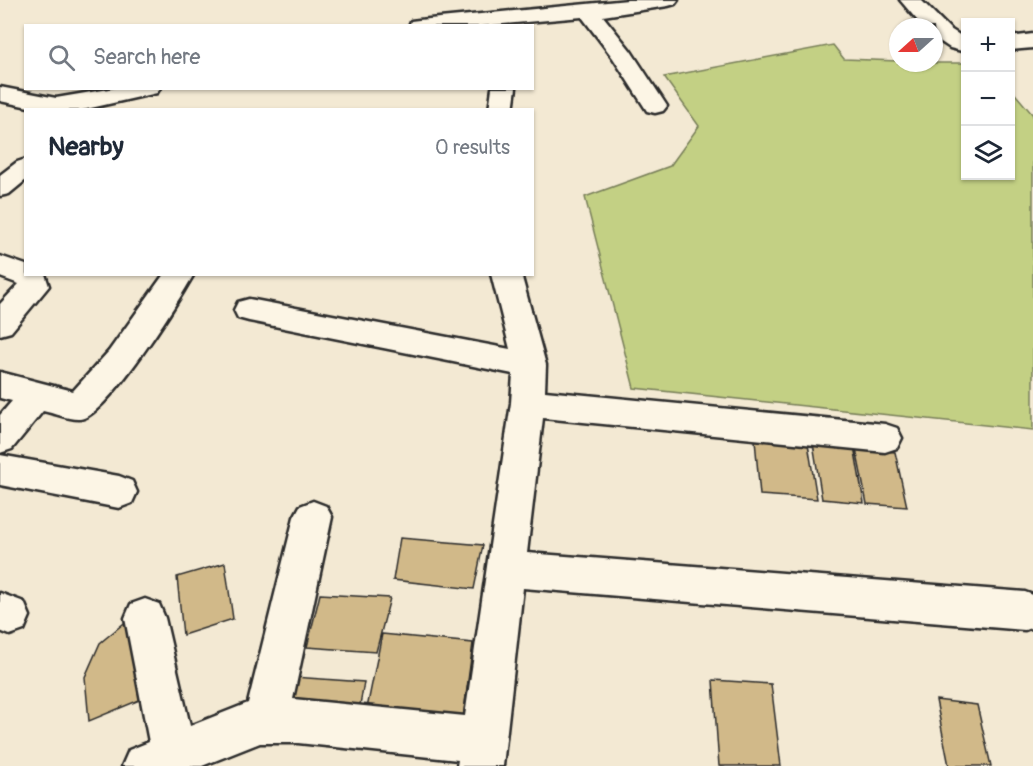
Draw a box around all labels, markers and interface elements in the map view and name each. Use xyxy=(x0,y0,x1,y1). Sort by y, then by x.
north arrow xyxy=(889,18,943,72)
map controls xyxy=(961,18,1015,180)
button: + xyxy=(961,18,1015,72)
search box xyxy=(24,24,534,90)
icon: search xyxy=(45,41,78,74)
text: Search here xyxy=(93,43,200,71)
button: − xyxy=(961,72,1015,126)
button: layers xyxy=(961,126,1015,180)
text: Nearby xyxy=(48,131,124,163)
text: 0 results xyxy=(435,135,510,160)

